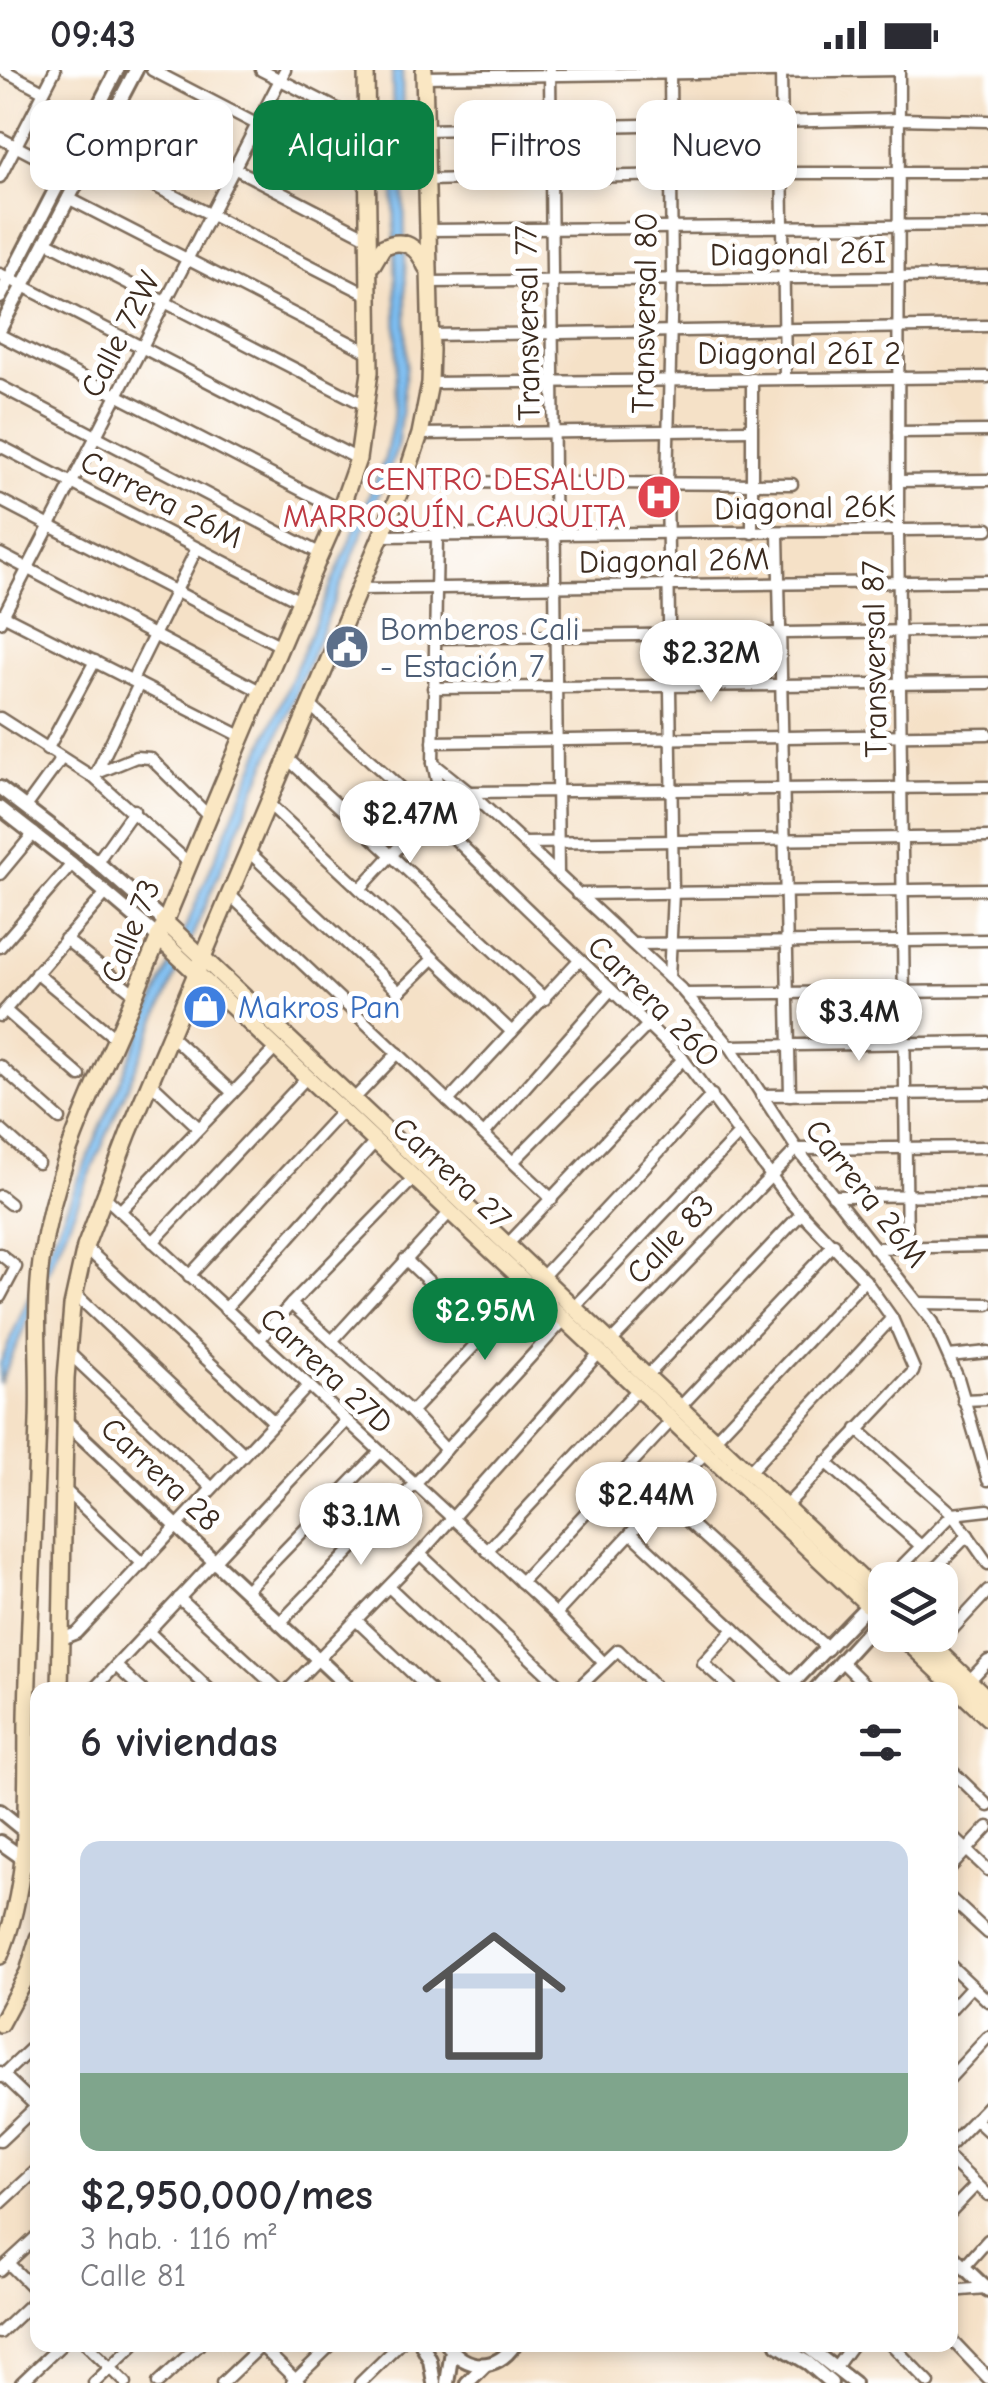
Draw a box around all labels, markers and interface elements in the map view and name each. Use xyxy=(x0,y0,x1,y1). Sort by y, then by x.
text: 09:43 xyxy=(50,13,136,57)
chip: Comprar xyxy=(30,100,233,190)
chip: Alquilar xyxy=(253,100,434,190)
chip: Filtros xyxy=(454,100,616,190)
chip: Nuevo xyxy=(636,100,797,190)
street label: Transversal 80 xyxy=(624,212,665,414)
street label: Transversal 77 xyxy=(507,225,548,421)
street label: Diagonal 26I xyxy=(710,233,886,274)
street label: Calle 72W xyxy=(73,265,168,403)
street label: Diagonal 26I 2 xyxy=(697,335,901,372)
street label: Carrera 26M xyxy=(74,443,249,556)
place label: CENTRO DESALUD MARROQUÍN CAUQUITA xyxy=(283,461,626,535)
hospital icon: CENTRO DESALUD MARROQUÍN CAUQUITA xyxy=(636,474,682,520)
street label: Diagonal 26K xyxy=(714,487,896,528)
street label: Diagonal 26M xyxy=(578,540,770,581)
street label: Transversal 87 xyxy=(854,560,895,758)
place label: Bomberos Cali - Estación 7 xyxy=(380,611,580,685)
pin: $2.32M xyxy=(630,620,792,705)
public building icon: Bomberos Cali - Estación 7 xyxy=(324,624,370,670)
text: $2.32M xyxy=(662,634,760,671)
pin: $2.47M xyxy=(329,781,491,866)
text: $2.47M xyxy=(362,795,458,832)
street label: Calle 73 xyxy=(93,874,168,988)
street label: Carrera 26O xyxy=(580,928,727,1075)
pin: $3.4M xyxy=(789,979,929,1064)
shop icon: Makros Pan xyxy=(182,984,228,1030)
place label: Makros Pan xyxy=(238,989,400,1026)
text: $3.4M xyxy=(818,993,900,1030)
street label: Carrera 27 xyxy=(385,1109,518,1237)
street label: Carrera 26M xyxy=(797,1112,936,1275)
street label: Calle 83 xyxy=(619,1187,722,1292)
pin: $2.95M xyxy=(404,1278,566,1363)
text: $2.95M xyxy=(435,1292,535,1329)
street label: Carrera 27D xyxy=(253,1299,401,1441)
street label: Carrera 28 xyxy=(93,1410,228,1539)
pin: $2.44M xyxy=(565,1462,727,1547)
text: $2.44M xyxy=(598,1476,694,1513)
pin: $3.1M xyxy=(291,1483,431,1568)
text: $3.1M xyxy=(321,1497,401,1534)
map controls xyxy=(868,1562,958,1652)
button: layers xyxy=(868,1562,958,1652)
icon: filters xyxy=(853,1715,908,1770)
text: 6 viviendas xyxy=(80,1718,278,1767)
icon: home xyxy=(404,1906,584,2086)
text: $2,950,000/mes xyxy=(80,2171,373,2220)
text: 3 hab. · 116 m² xyxy=(80,2220,277,2257)
text: Calle 81 xyxy=(80,2257,186,2294)

